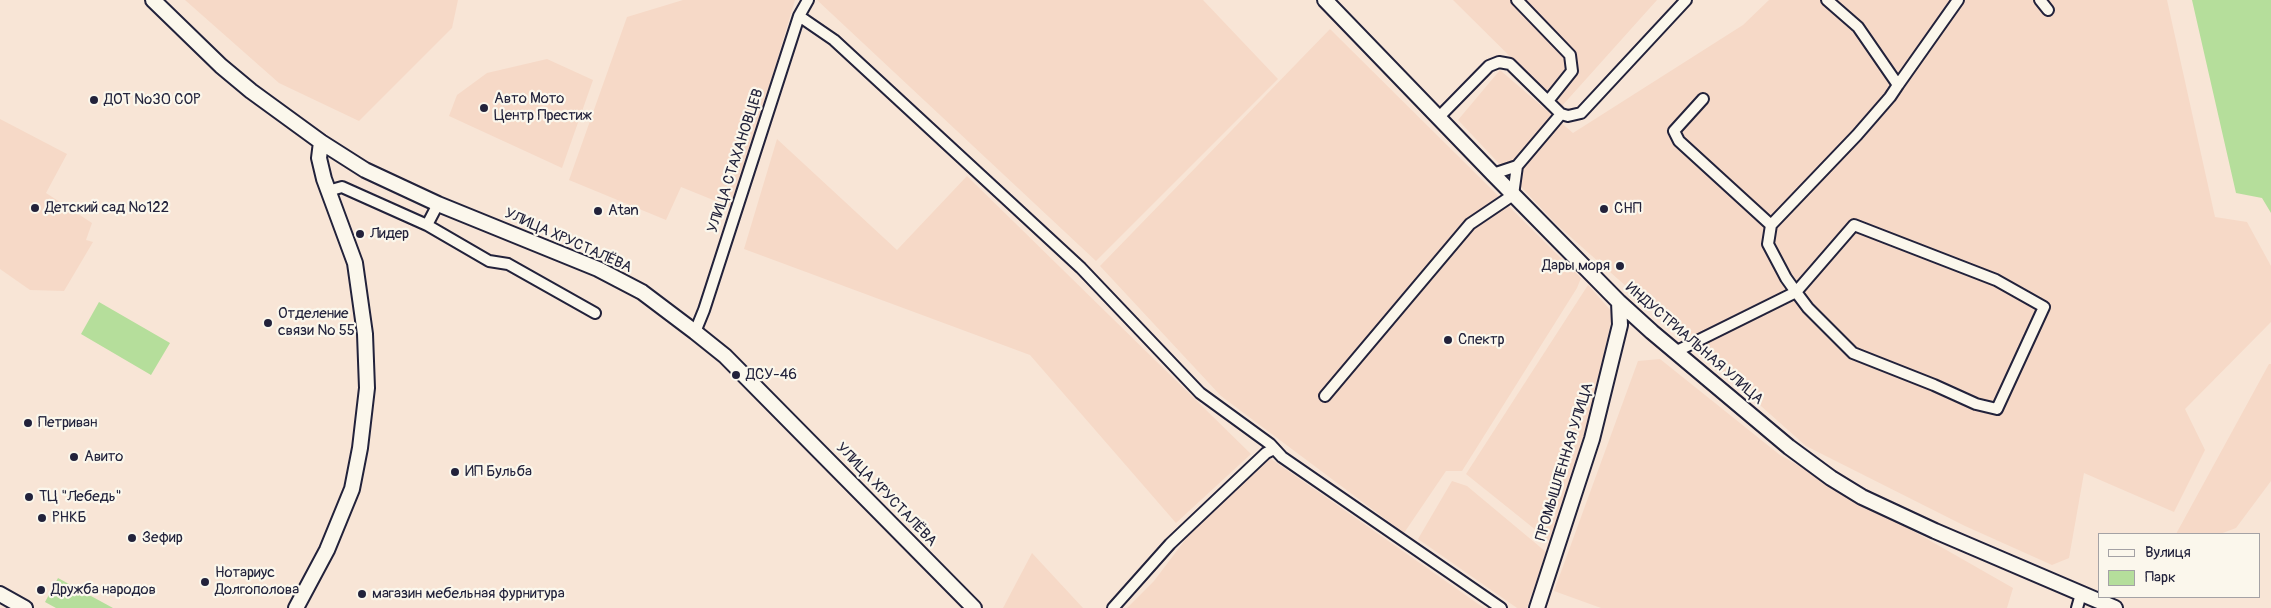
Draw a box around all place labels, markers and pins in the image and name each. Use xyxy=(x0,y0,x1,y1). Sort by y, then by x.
place label: Авто Мото Центр Престиж xyxy=(494,90,592,125)
place label: ДОТ №30 СОР xyxy=(104,91,200,109)
marker: ДОТ №30 СОР xyxy=(88,94,100,106)
marker: Авто Мото Центр Престиж xyxy=(478,102,490,114)
place label: Детский сад №122 xyxy=(45,199,169,217)
place label: СНП xyxy=(1614,200,1642,218)
marker: Детский сад №122 xyxy=(29,202,41,214)
place label: Atan xyxy=(608,202,639,220)
marker: СНП xyxy=(1598,203,1610,215)
marker: Atan xyxy=(592,205,604,217)
place label: Лидер xyxy=(370,225,409,243)
marker: Лидер xyxy=(354,228,366,240)
place label: Дары моря xyxy=(1542,257,1610,275)
marker: Дары моря xyxy=(1614,260,1626,272)
place label: Отделение связи № 55 xyxy=(278,305,355,340)
marker: Отделение связи № 55 xyxy=(262,317,274,329)
place label: Спектр xyxy=(1458,331,1505,349)
marker: Спектр xyxy=(1442,334,1454,346)
place label: ДСУ-46 xyxy=(746,366,797,384)
marker: ДСУ-46 xyxy=(730,369,742,381)
place label: Петриван xyxy=(38,414,98,432)
marker: Петриван xyxy=(22,417,34,429)
place label: Авито xyxy=(84,448,123,466)
marker: Авито xyxy=(68,451,80,463)
place label: ИП Бульба xyxy=(465,463,532,481)
marker: ИП Бульба xyxy=(449,466,461,478)
place label: ТЦ "Лебедь" xyxy=(39,488,122,506)
marker: ТЦ "Лебедь" xyxy=(23,491,35,503)
place label: РНКБ xyxy=(52,509,87,527)
marker: РНКБ xyxy=(36,512,48,524)
place label: Зефир xyxy=(142,529,183,547)
marker: Зефир xyxy=(126,532,138,544)
place label: Нотариус Долгополова xyxy=(215,564,299,599)
marker: Нотариус Долгополова xyxy=(199,576,211,588)
place label: Дружба народов xyxy=(51,581,156,599)
marker: Дружба народов xyxy=(35,584,47,596)
place label: магазин мебельная фурнитура xyxy=(372,585,565,603)
marker: магазин мебельная фурнитура xyxy=(356,588,368,600)

